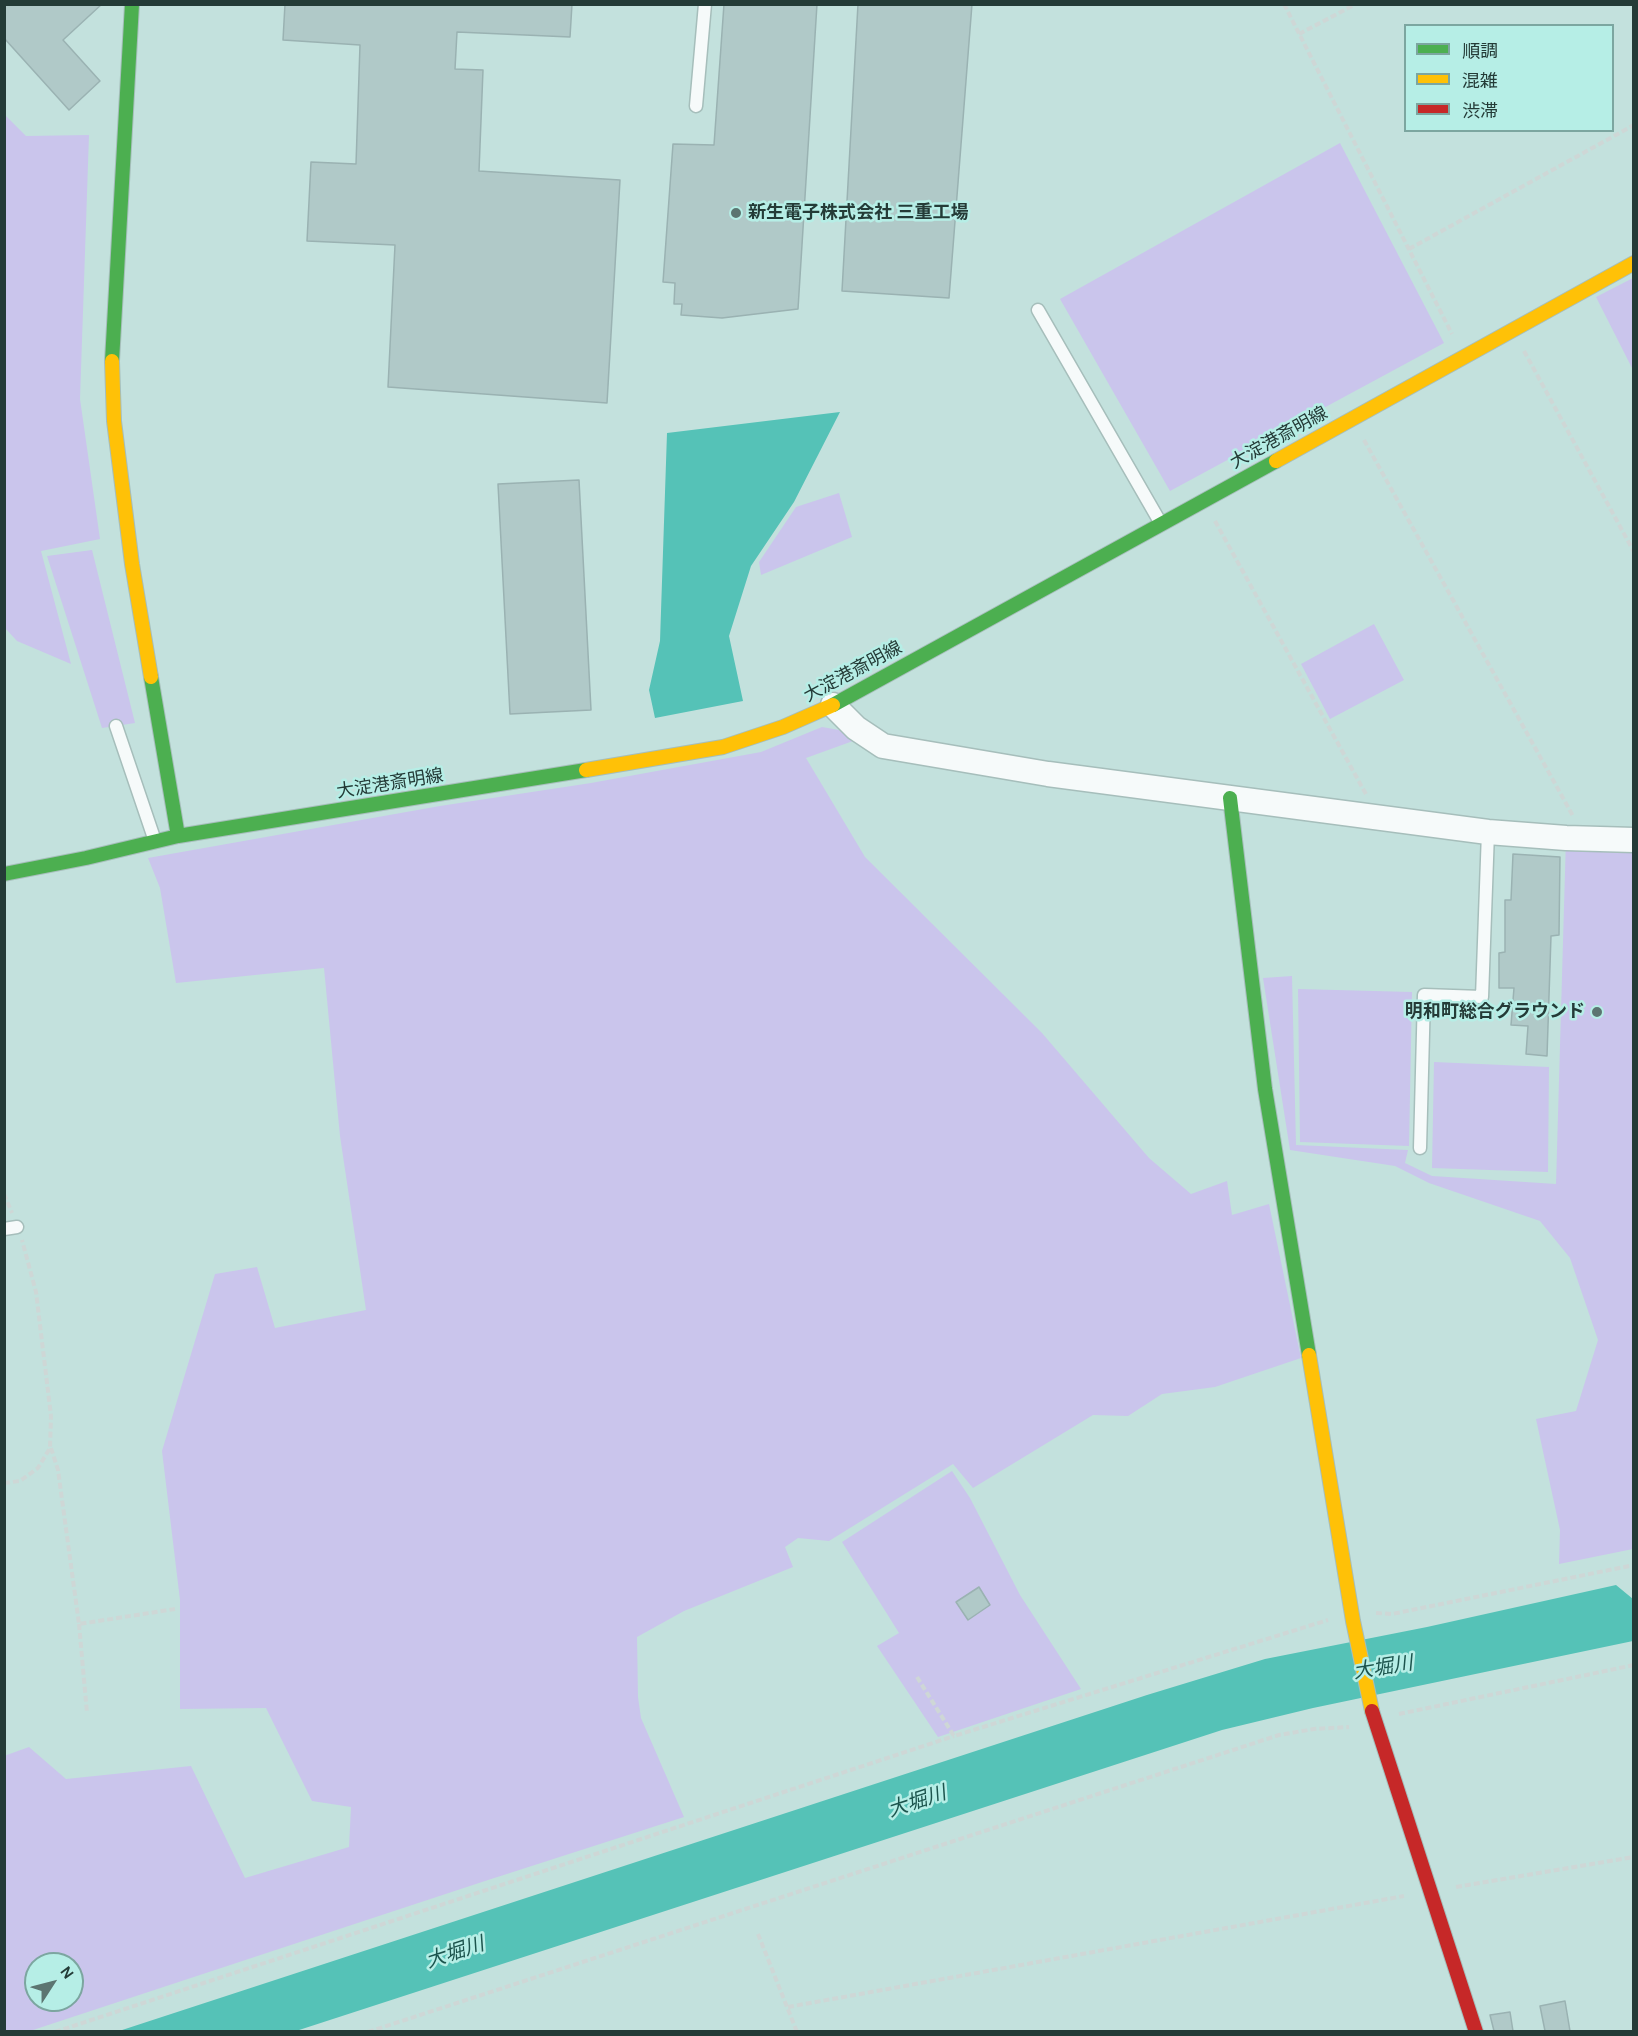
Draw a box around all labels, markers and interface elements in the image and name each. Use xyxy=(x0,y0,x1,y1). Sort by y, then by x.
legend xyxy=(1404,24,1614,132)
text: 順調 xyxy=(1462,40,1498,62)
text: 混雑 xyxy=(1462,70,1498,92)
text: 渋滞 xyxy=(1462,100,1498,122)
place label: 新生電子株式会社 三重工場 xyxy=(748,202,969,224)
marker: 新生電子株式会社 三重工場 xyxy=(729,206,743,220)
street label: 大淀港斎明線 xyxy=(1227,402,1331,474)
street label: 大淀港斎明線 xyxy=(800,637,906,707)
street label: 大淀港斎明線 xyxy=(335,765,445,803)
place label: 明和町総合グラウンド xyxy=(1405,1001,1585,1023)
marker: 明和町総合グラウンド xyxy=(1590,1005,1604,1019)
water label: 大堀川 xyxy=(1351,1651,1415,1685)
water label: 大堀川 xyxy=(885,1781,949,1823)
water label: 大堀川 xyxy=(423,1932,487,1974)
north arrow xyxy=(24,1952,84,2012)
text: N xyxy=(56,1962,78,1983)

